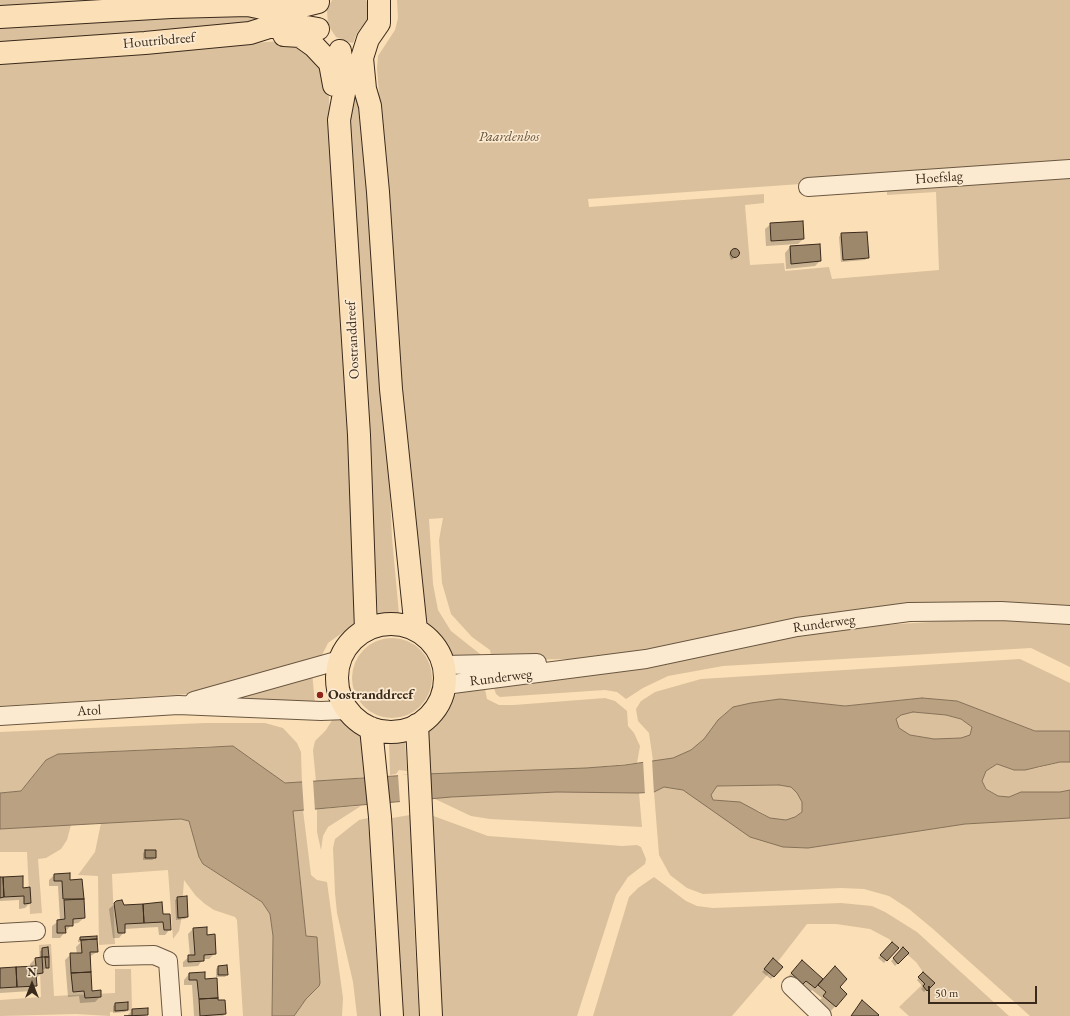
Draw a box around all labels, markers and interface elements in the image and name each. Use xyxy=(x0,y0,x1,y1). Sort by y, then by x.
street label: Houtribdreef xyxy=(122,29,196,53)
park label: Paardenbos xyxy=(479,129,539,145)
street label: Hoefslag xyxy=(915,168,963,188)
street label: Oostranddreef xyxy=(343,300,363,380)
street label: Runderweg xyxy=(792,611,856,637)
street label: Runderweg xyxy=(469,666,533,690)
place label: Oostranddreef xyxy=(328,687,413,703)
marker: Oostranddreef xyxy=(315,690,325,700)
street label: Atol xyxy=(76,702,102,720)
north arrow xyxy=(12,964,52,1004)
text: N xyxy=(28,965,36,979)
scale bar xyxy=(930,978,1039,1004)
text: 50 m xyxy=(935,985,958,1001)

